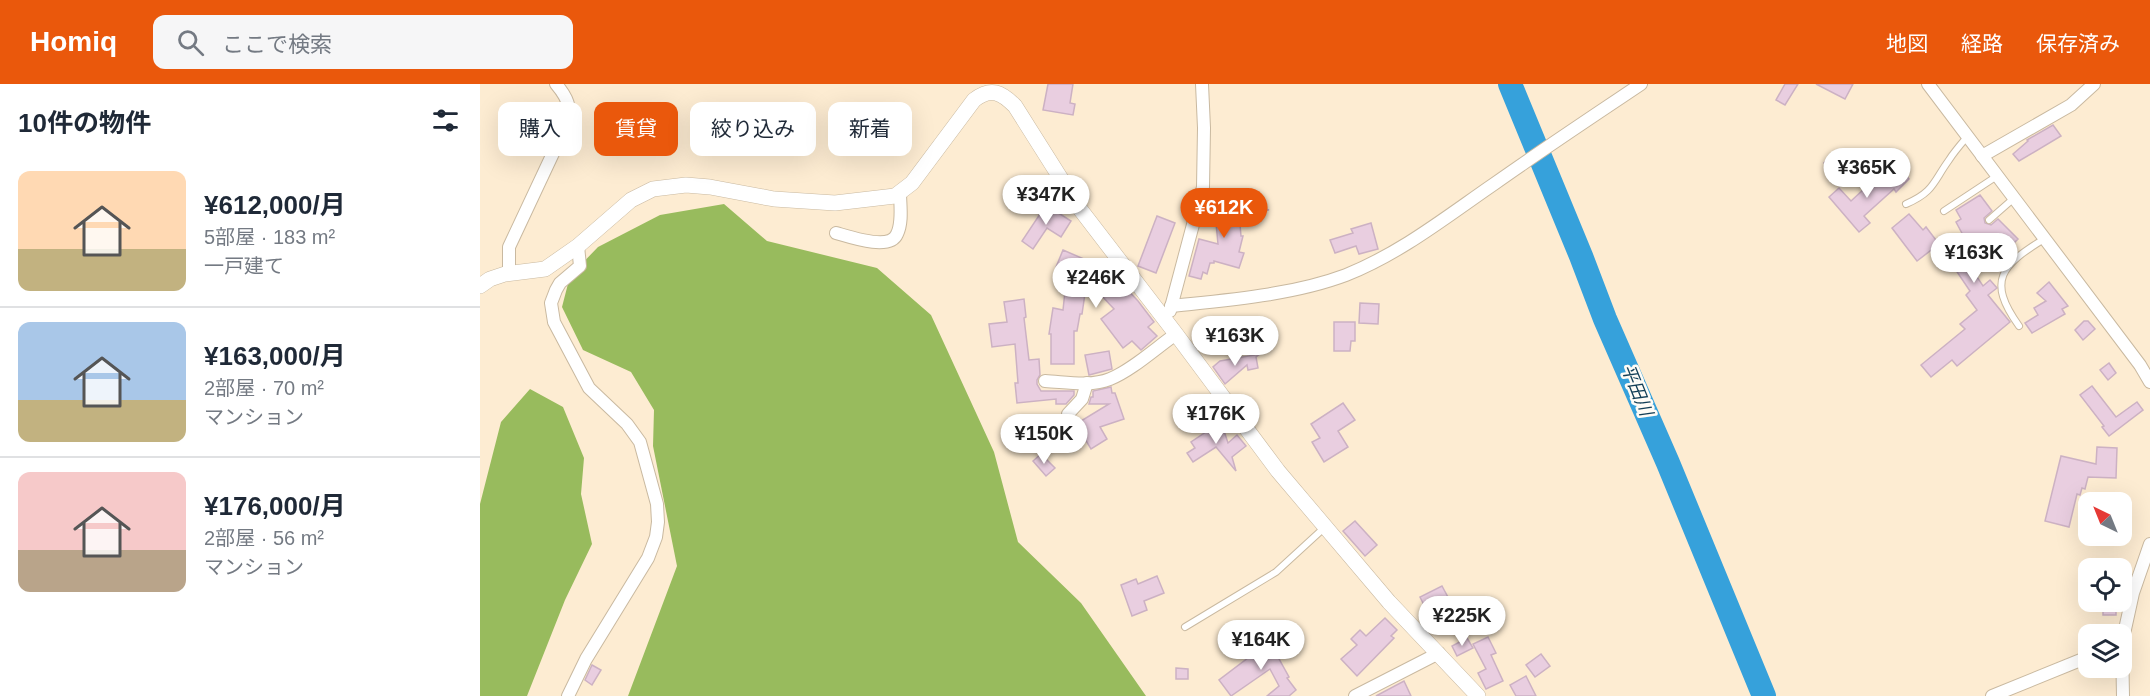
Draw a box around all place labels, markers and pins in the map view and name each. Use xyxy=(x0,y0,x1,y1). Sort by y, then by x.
pin: ¥365K xyxy=(1825,148,1909,199)
pin: ¥347K xyxy=(1004,175,1088,226)
pin: ¥612K xyxy=(1182,188,1266,239)
pin: ¥163K xyxy=(1932,233,2016,284)
pin: ¥246K xyxy=(1054,258,1138,309)
pin: ¥163K xyxy=(1193,316,1277,367)
pin: ¥176K xyxy=(1174,394,1258,445)
pin: ¥150K xyxy=(1002,414,1086,465)
pin: ¥225K xyxy=(1420,596,1504,647)
pin: ¥164K xyxy=(1219,620,1303,671)

